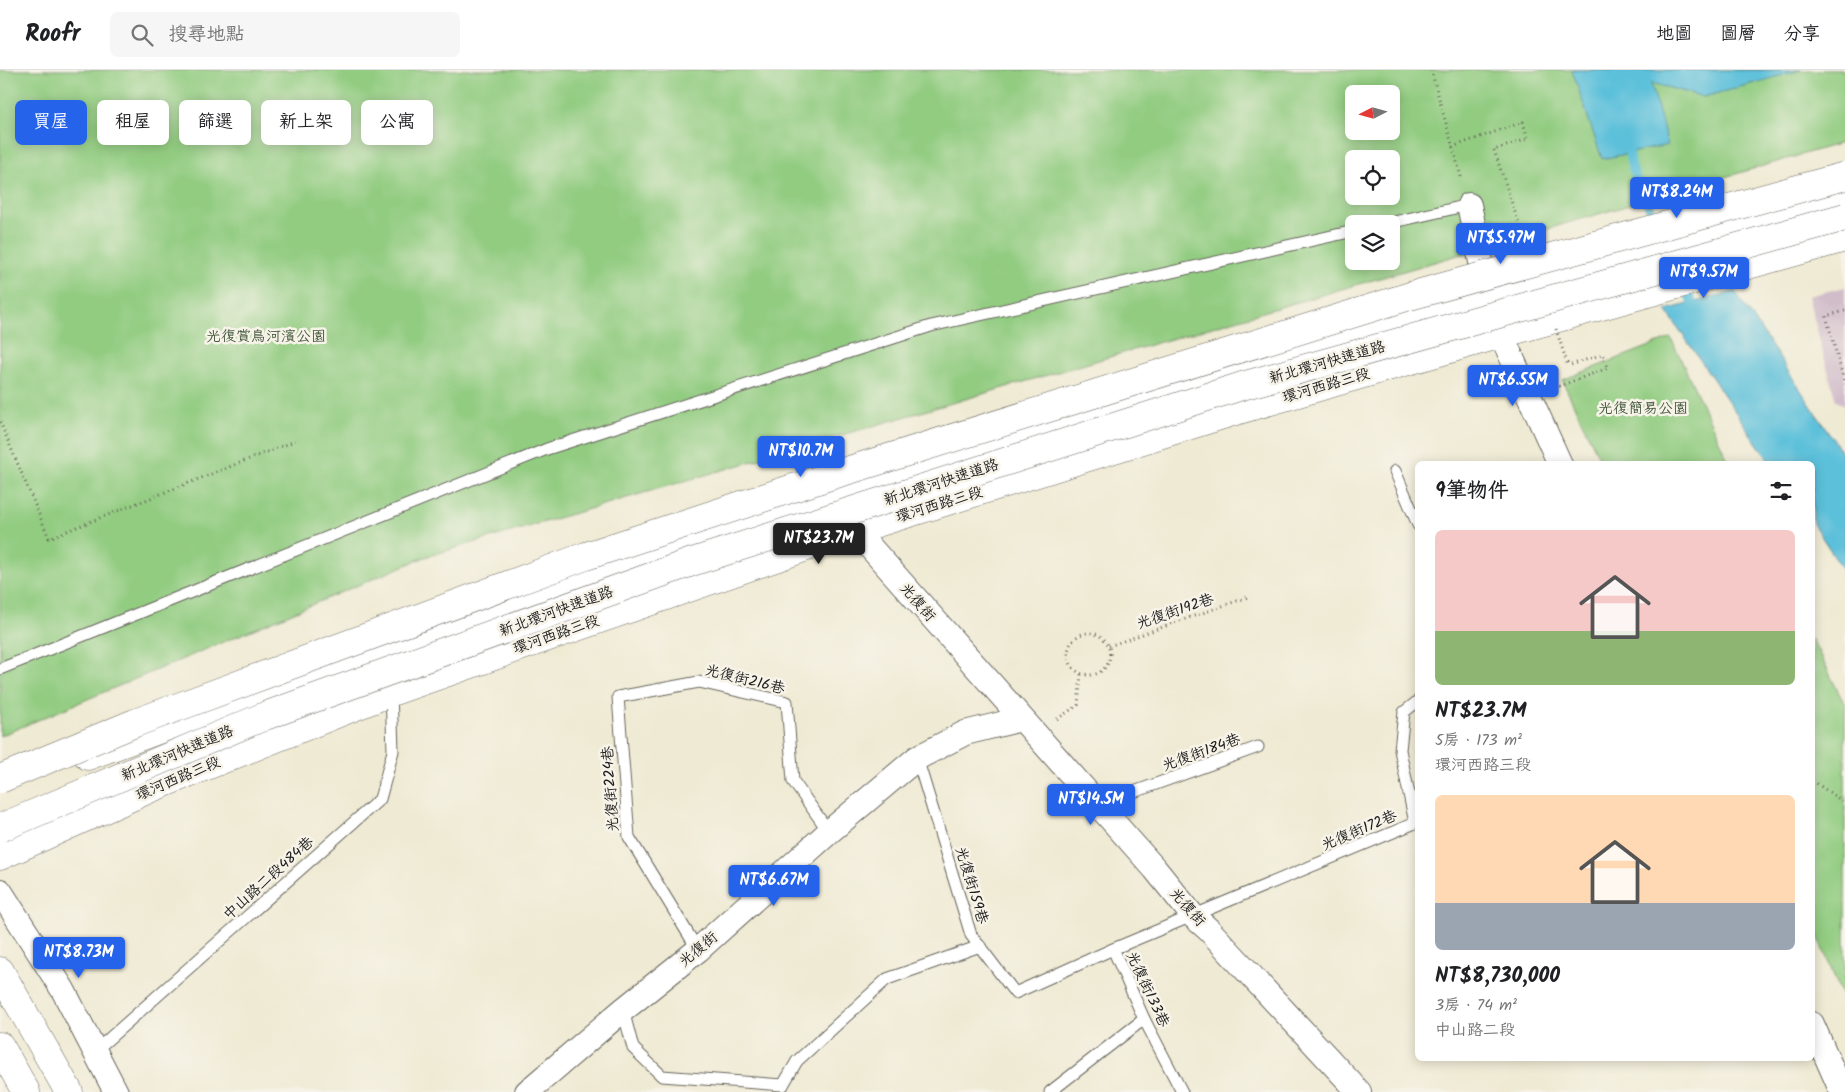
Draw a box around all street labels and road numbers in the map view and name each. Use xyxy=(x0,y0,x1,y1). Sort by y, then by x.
street label: 新北環河快速道路 xyxy=(1266,335,1388,391)
street label: 環河西路三段 xyxy=(1280,362,1373,410)
street label: 新北環河快速道路 xyxy=(881,453,1002,513)
street label: 環河西路三段 xyxy=(893,480,986,530)
street label: 光復街 xyxy=(893,578,941,628)
street label: 新北環河快速道路 xyxy=(496,580,617,644)
street label: 光復街192巷 xyxy=(1133,587,1217,636)
street label: 環河西路三段 xyxy=(510,609,603,661)
street label: 光復街216巷 xyxy=(702,658,787,702)
street label: 新北環河快速道路 xyxy=(117,719,237,788)
street label: 光復街184巷 xyxy=(1159,728,1244,778)
street label: 光復街224巷 xyxy=(596,745,626,833)
street label: 環河西路三段 xyxy=(132,750,225,808)
street label: 光復街172巷 xyxy=(1318,804,1401,858)
street label: 中山路二段484巷 xyxy=(218,831,320,926)
street label: 光復街159巷 xyxy=(948,843,994,927)
street label: 光復街 xyxy=(1163,883,1211,932)
street label: 光復街 xyxy=(674,926,724,973)
street label: 光復街133巷 xyxy=(1119,947,1175,1032)

